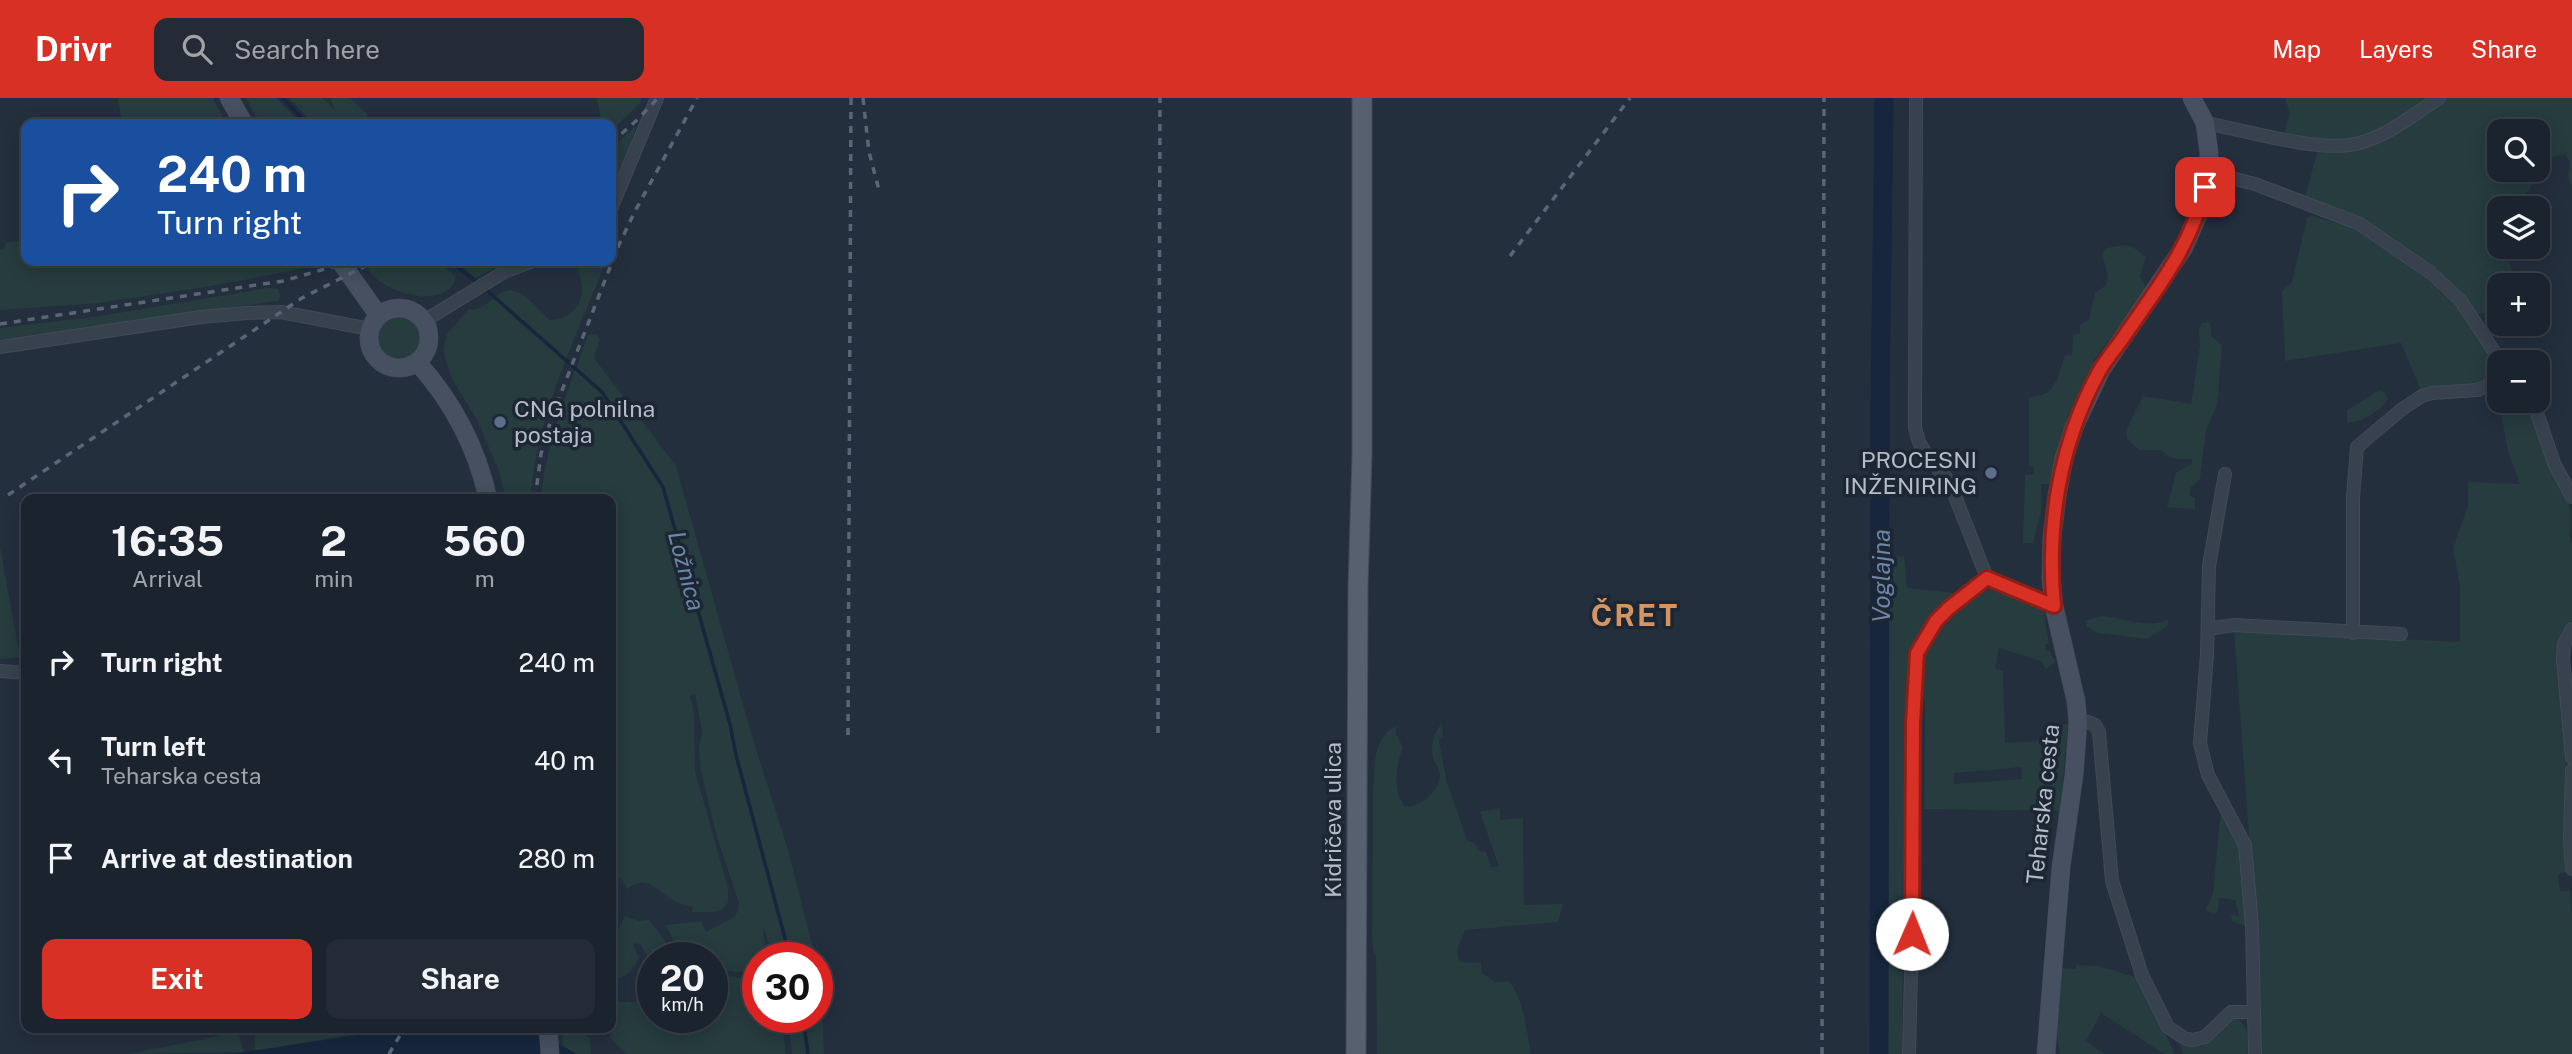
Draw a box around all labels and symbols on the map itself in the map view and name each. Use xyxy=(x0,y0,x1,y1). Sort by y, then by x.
pin xyxy=(2175,157,2235,217)
place label: CNG polnilna postaja xyxy=(514,395,655,448)
marker: CNG polnilna postaja xyxy=(492,414,508,430)
place label: PROCESNI INŽENIRING xyxy=(1844,446,1977,499)
marker: PROCESNI INŽENIRING xyxy=(1983,465,1999,481)
water label: Ložnica xyxy=(663,528,711,614)
water label: Voglajna xyxy=(1867,529,1895,623)
district label: ČRET xyxy=(1591,597,1679,633)
street label: Teharska cesta xyxy=(2021,723,2064,885)
street label: Kidričeva ulica xyxy=(1319,742,1346,898)
position arrow xyxy=(1875,897,1949,971)
speed limit sign: 30 xyxy=(742,942,833,1033)

